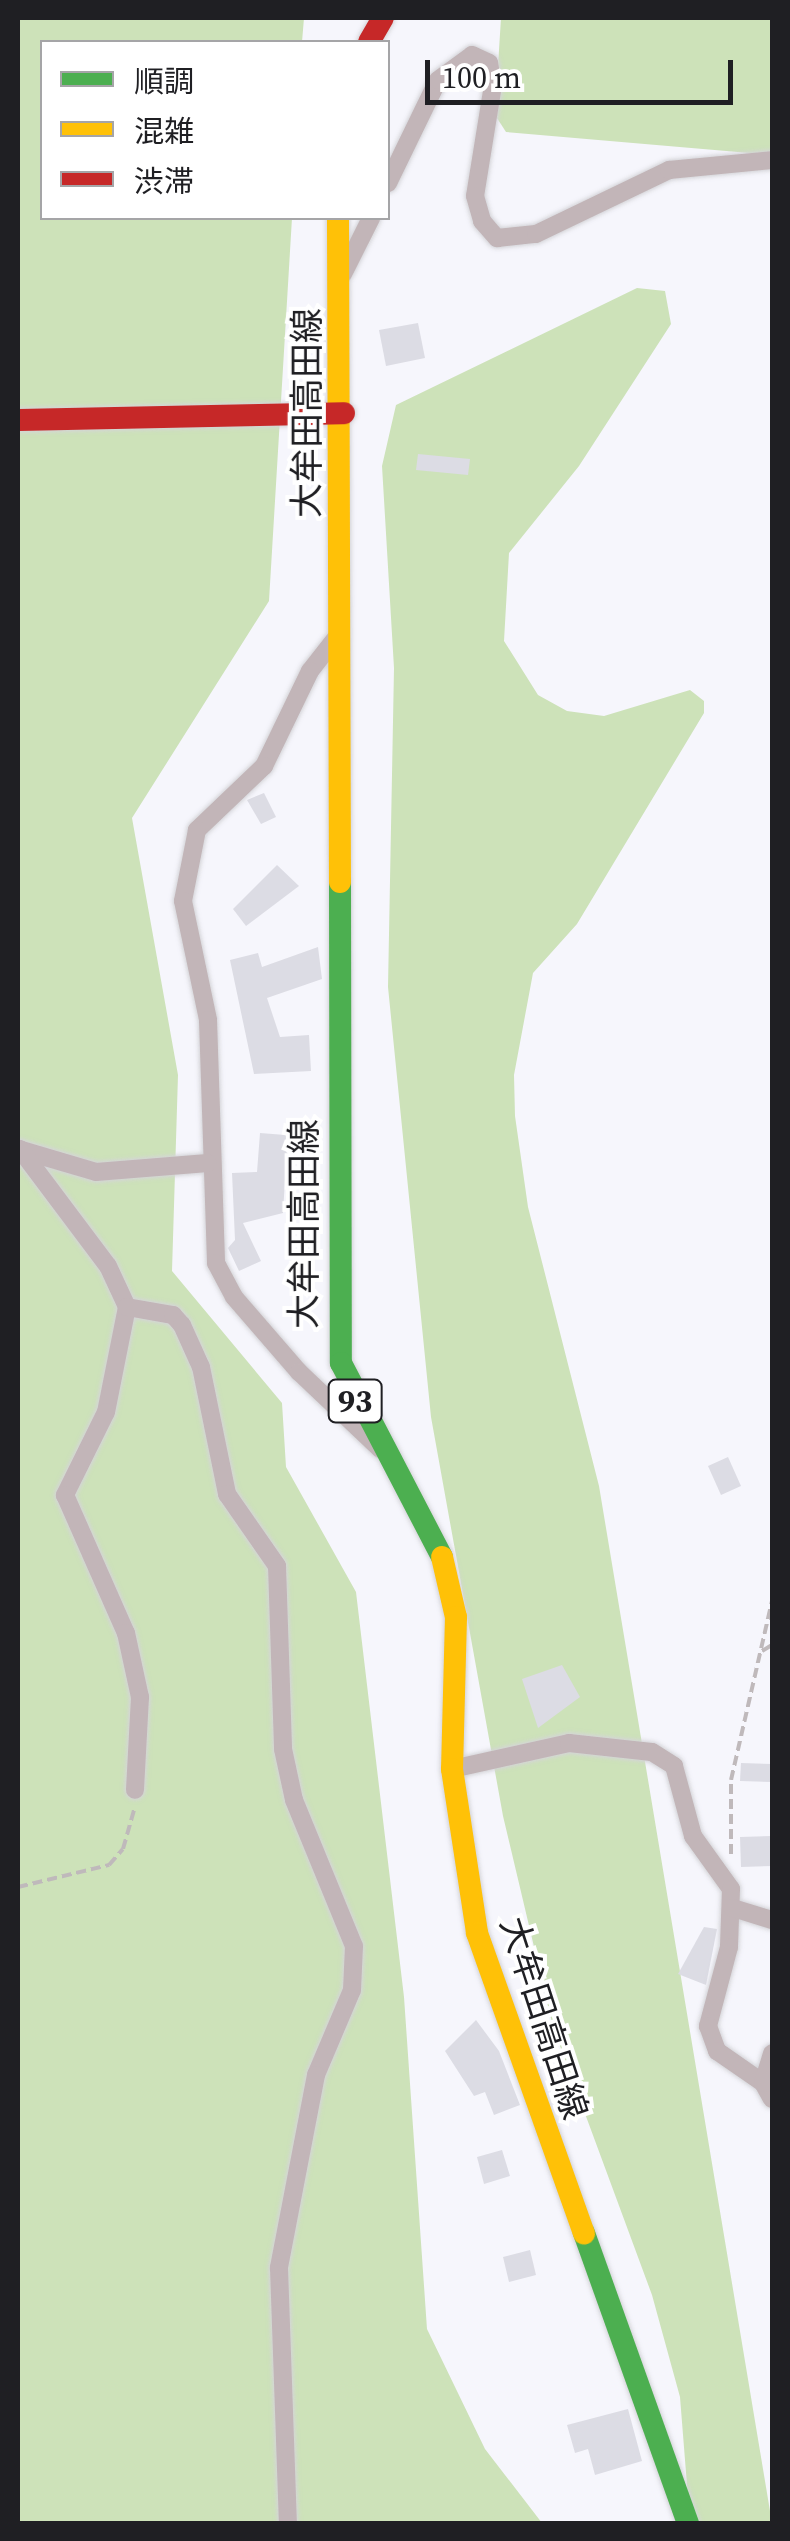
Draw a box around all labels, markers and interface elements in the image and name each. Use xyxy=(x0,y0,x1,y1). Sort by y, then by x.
legend xyxy=(40,40,390,220)
scale bar xyxy=(430,40,738,102)
text: 100 m xyxy=(442,57,521,98)
text: 順調 xyxy=(134,61,194,102)
text: 混雑 xyxy=(134,111,194,152)
text: 渋滞 xyxy=(134,161,194,202)
street label: 大牟田高田線 xyxy=(286,308,328,518)
street label: 大牟田高田線 xyxy=(283,1119,325,1329)
road number: 93 xyxy=(328,1374,382,1428)
street label: 大牟田高田線 xyxy=(492,1912,596,2124)

